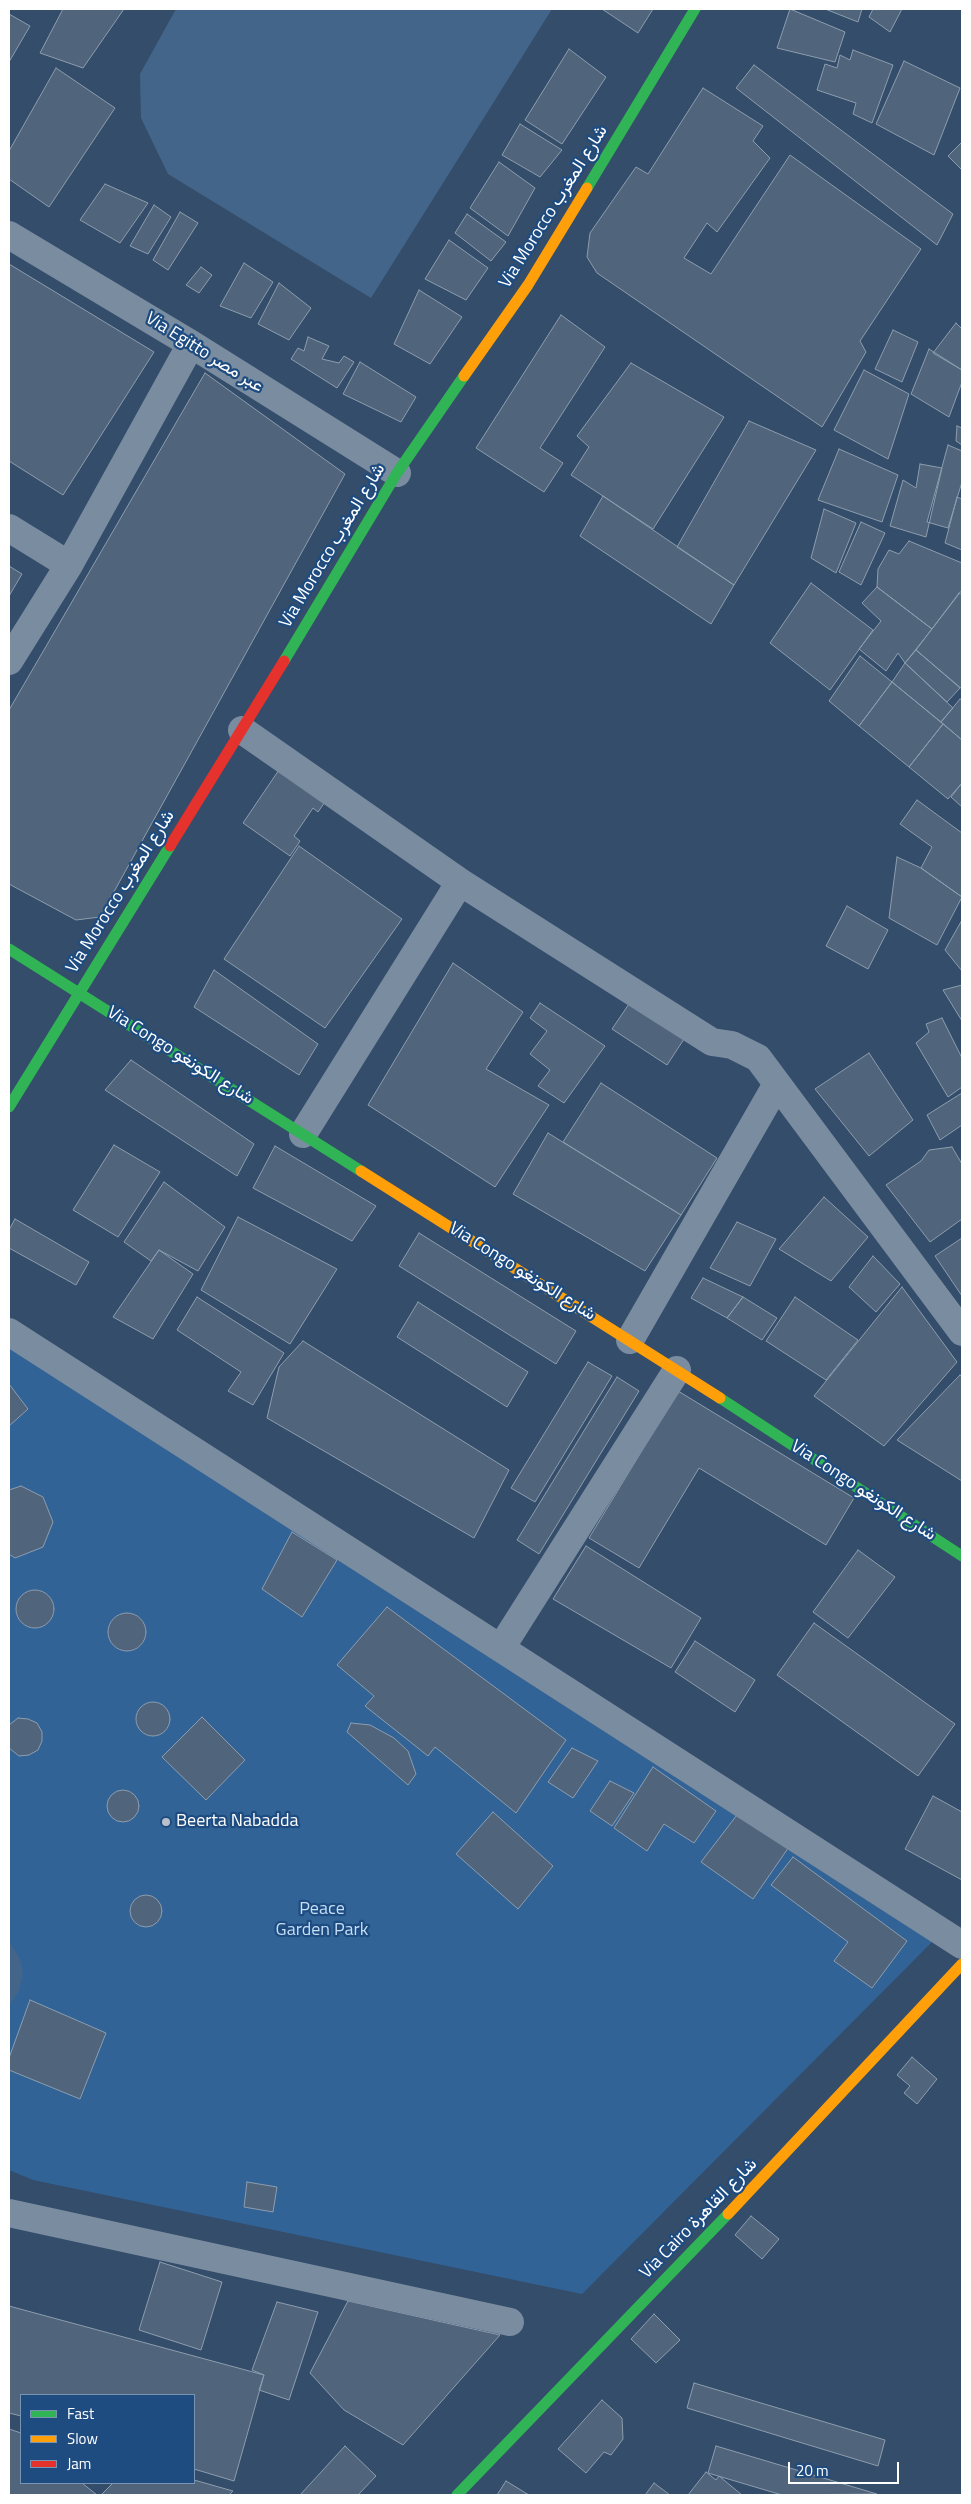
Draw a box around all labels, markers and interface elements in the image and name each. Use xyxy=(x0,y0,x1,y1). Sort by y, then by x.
street label: Via Morocco شارع المغرب xyxy=(495,122,613,292)
street label: Via Egitto عبر مصر xyxy=(141,308,267,398)
street label: Via Morocco شارع المغرب xyxy=(275,460,391,632)
street label: Via Morocco شارع المغرب xyxy=(62,807,180,977)
street label: Via Congo شارع الكونغو xyxy=(103,1002,257,1110)
street label: Via Congo شارع الكونغو xyxy=(445,1218,599,1326)
street label: Via Congo شارع الكونغو xyxy=(786,1436,940,1546)
place label: Beerta Nabadda xyxy=(176,1811,299,1833)
marker: Beerta Nabadda xyxy=(160,1816,172,1828)
park label: Peace Garden Park xyxy=(276,1899,368,1942)
street label: Via Cairo شارع القاهرة xyxy=(636,2154,762,2284)
legend xyxy=(20,2394,195,2484)
text: Fast xyxy=(67,2402,94,2425)
text: Slow xyxy=(67,2427,98,2450)
text: Jam xyxy=(67,2452,91,2475)
scale bar xyxy=(791,2452,902,2484)
text: 20 m xyxy=(796,2459,829,2482)

